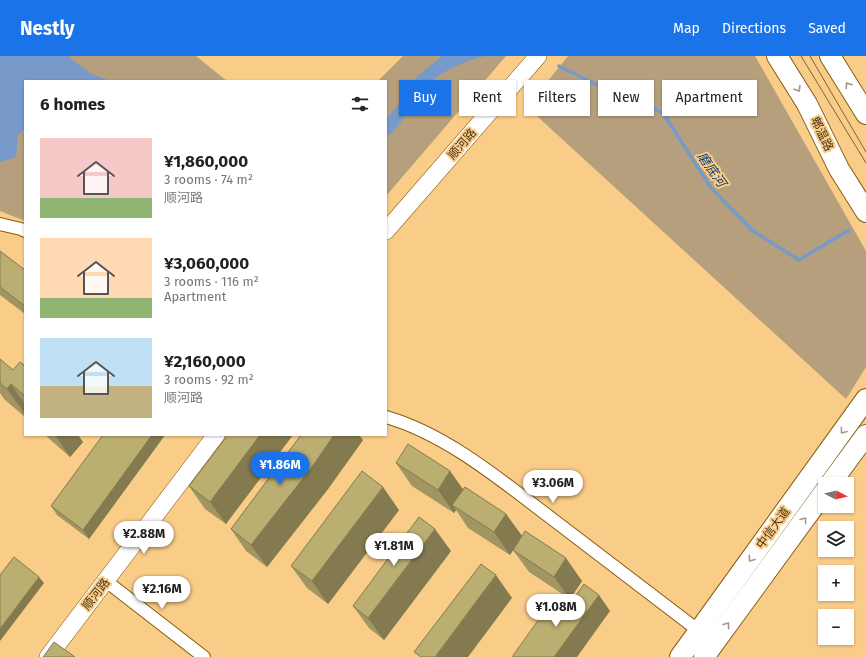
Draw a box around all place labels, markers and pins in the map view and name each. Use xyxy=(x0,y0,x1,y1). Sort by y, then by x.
pin: ¥1.86M xyxy=(247,452,313,486)
pin: ¥3.06M xyxy=(520,470,586,504)
pin: ¥2.88M xyxy=(111,521,177,555)
pin: ¥1.81M xyxy=(361,533,427,567)
pin: ¥2.16M xyxy=(129,576,195,610)
pin: ¥1.08M xyxy=(523,594,589,628)

